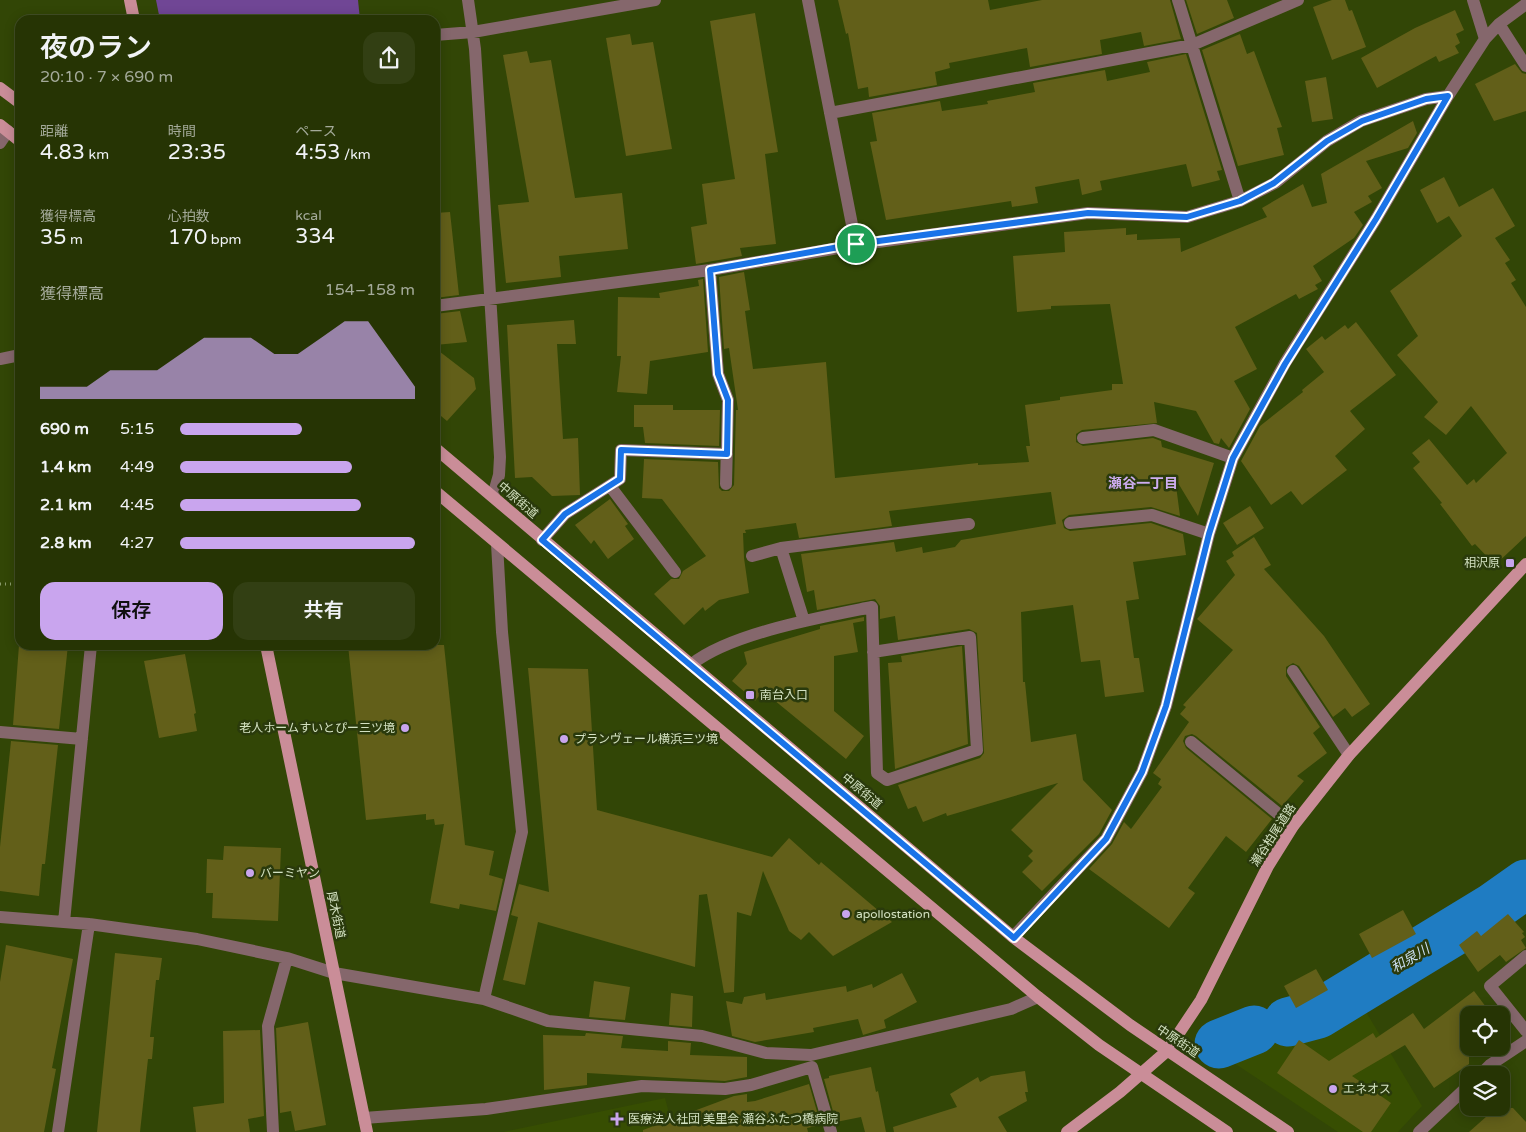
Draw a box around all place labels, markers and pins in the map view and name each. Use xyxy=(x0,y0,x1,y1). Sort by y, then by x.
pin xyxy=(835,223,877,265)
place label: 相沢原 xyxy=(1464,556,1500,570)
marker: 相沢原 xyxy=(1504,557,1516,569)
place label: 南台入口 xyxy=(760,688,808,702)
marker: 南台入口 xyxy=(744,689,756,701)
place label: 老人ホームすいとぴー三ツ境 xyxy=(239,721,395,735)
marker: 老人ホームすいとぴー三ツ境 xyxy=(399,722,411,734)
place label: プランヴェール横浜三ツ境 xyxy=(574,732,718,746)
marker: プランヴェール横浜三ツ境 xyxy=(558,733,570,745)
place label: バーミヤン xyxy=(260,866,320,880)
marker: バーミヤン xyxy=(244,867,256,879)
place label: apollostation xyxy=(856,907,930,921)
marker: apollostation xyxy=(840,908,852,920)
place label: エネオス xyxy=(1343,1082,1391,1096)
marker: エネオス xyxy=(1327,1083,1339,1095)
marker: 医療法人社団 美里会 瀬谷ふたつ橋病院 xyxy=(610,1112,624,1126)
place label: 医療法人社団 美里会 瀬谷ふたつ橋病院 xyxy=(628,1112,838,1126)

